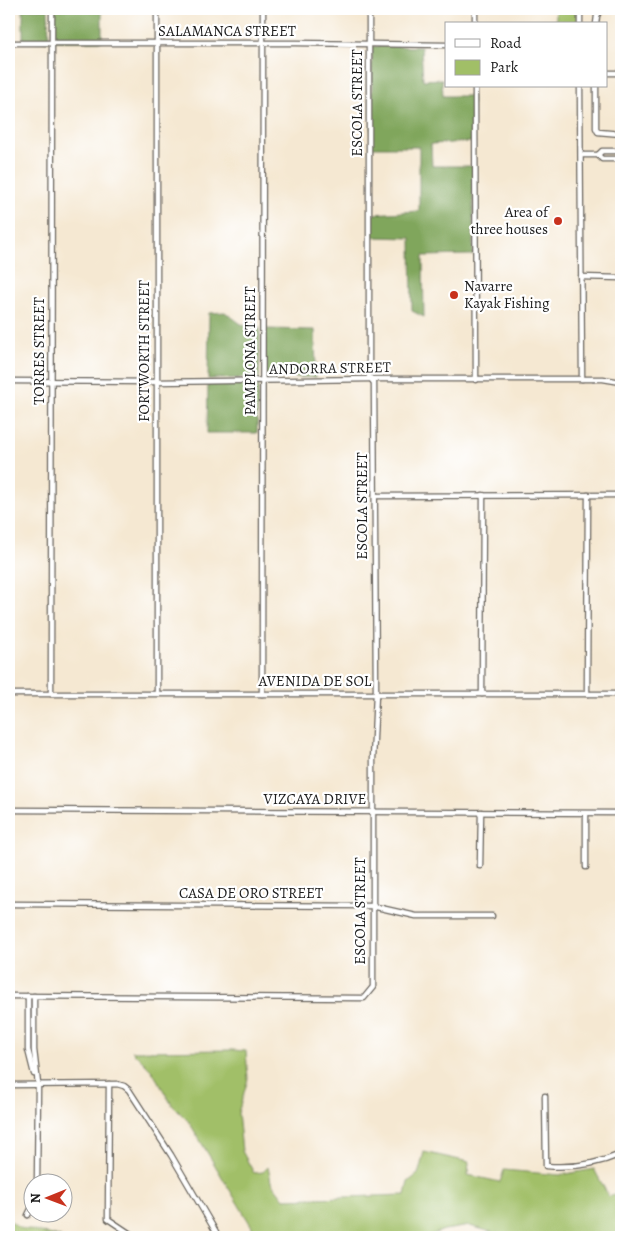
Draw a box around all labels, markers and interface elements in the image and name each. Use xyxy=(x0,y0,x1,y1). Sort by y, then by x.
street label: SALAMANCA STREET xyxy=(158,21,297,41)
legend xyxy=(445,22,608,88)
text: Road xyxy=(490,33,522,53)
street label: ESCOLA STREET xyxy=(347,49,367,157)
text: Park xyxy=(490,57,519,77)
place label: Area of three houses xyxy=(471,202,550,239)
marker: Area of three houses xyxy=(552,215,564,227)
place label: Navarre Kayak Fishing xyxy=(464,276,550,313)
street label: FORTWORTH STREET xyxy=(134,279,154,422)
street label: PAMPLONA STREET xyxy=(240,286,260,416)
marker: Navarre Kayak Fishing xyxy=(448,289,460,301)
street label: TORRES STREET xyxy=(29,296,49,405)
street label: ANDORRA STREET xyxy=(268,357,392,379)
street label: ESCOLA STREET xyxy=(352,452,372,560)
street label: AVENIDA DE SOL xyxy=(258,671,372,691)
street label: VIZCAYA DRIVE xyxy=(263,789,366,809)
street label: ESCOLA STREET xyxy=(350,857,370,965)
street label: CASA DE ORO STREET xyxy=(179,883,324,903)
north arrow xyxy=(22,1174,72,1224)
text: N xyxy=(26,1193,45,1203)

